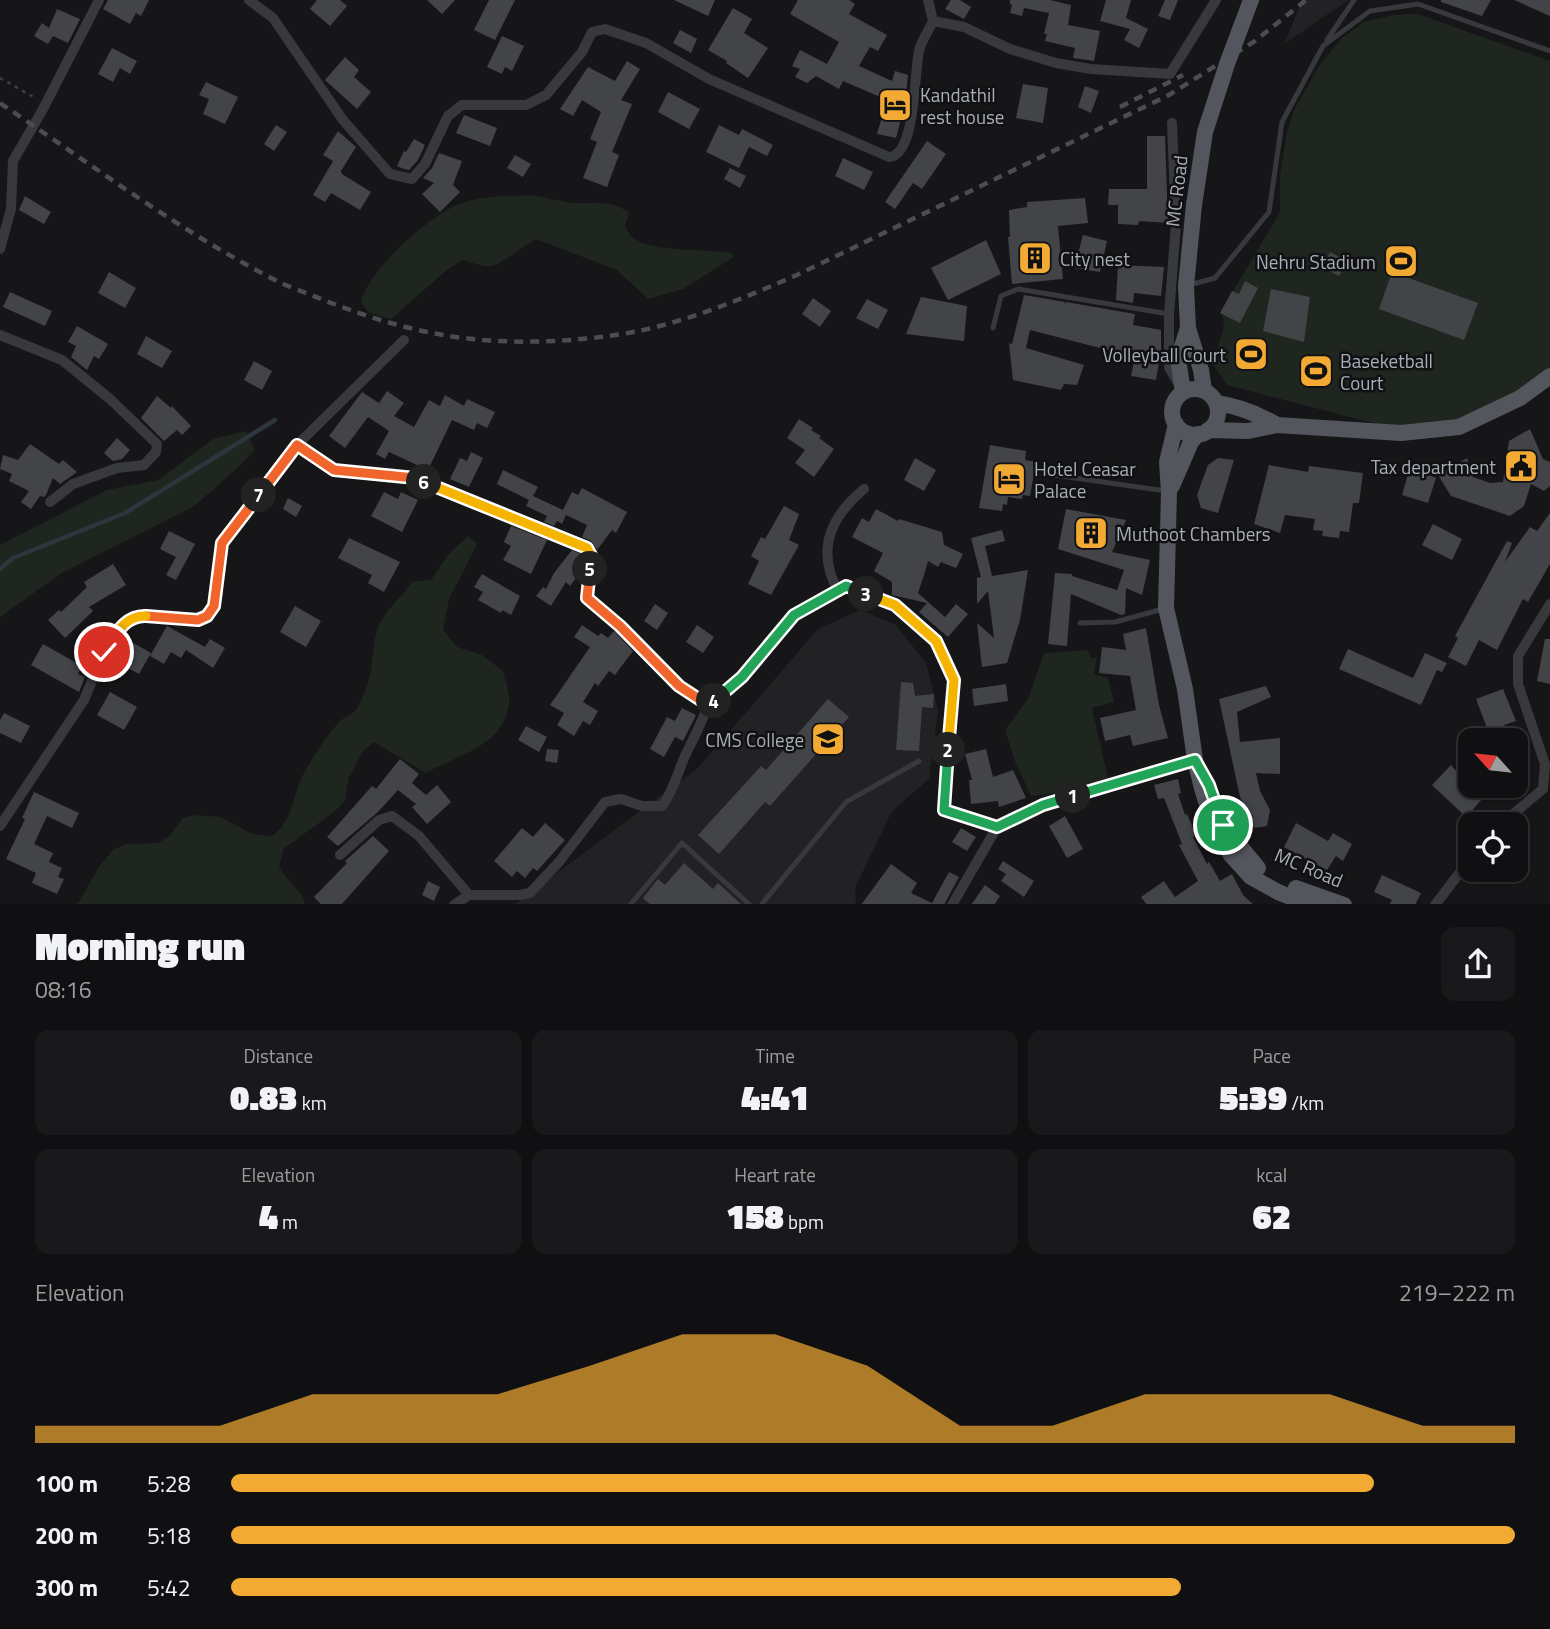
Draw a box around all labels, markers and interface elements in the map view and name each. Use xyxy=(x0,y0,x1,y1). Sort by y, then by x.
place label: Kandathil rest house xyxy=(920,80,1004,131)
hotel icon: Kandathil rest house xyxy=(876,86,914,124)
street label: MC Road xyxy=(1157,154,1195,228)
building icon: City nest xyxy=(1016,239,1054,277)
sports icon: Nehru Stadium xyxy=(1382,242,1420,280)
place label: City nest xyxy=(1060,244,1130,273)
place label: Nehru Stadium xyxy=(1256,247,1376,276)
sports icon: Volleyball Court xyxy=(1232,335,1270,373)
place label: Volleyball Court xyxy=(1102,340,1226,369)
place label: Baseketball Court xyxy=(1340,346,1433,397)
sports icon: Baseketball Court xyxy=(1297,352,1335,390)
public building icon: Tax department xyxy=(1502,447,1540,485)
place label: Tax department xyxy=(1371,452,1496,481)
place label: Hotel Ceasar Palace xyxy=(1034,454,1136,505)
hotel icon: Hotel Ceasar Palace xyxy=(990,460,1028,498)
pin: 6 xyxy=(406,464,442,500)
text: 6 xyxy=(418,467,429,496)
pin: 7 xyxy=(242,477,276,512)
text: 7 xyxy=(253,480,264,509)
building icon: Muthoot Chambers xyxy=(1072,514,1110,552)
place label: Muthoot Chambers xyxy=(1116,519,1271,548)
pin: 5 xyxy=(572,552,608,586)
text: 5 xyxy=(584,554,595,583)
pin: 3 xyxy=(848,576,884,612)
text: 3 xyxy=(860,579,871,608)
pin xyxy=(74,622,134,682)
icon: check xyxy=(85,633,123,671)
pin: 4 xyxy=(696,684,732,718)
text: 4 xyxy=(708,686,719,715)
school or university icon: CMS College xyxy=(809,720,847,758)
place label: CMS College xyxy=(705,725,804,754)
north arrow xyxy=(1458,728,1528,798)
map controls xyxy=(1458,728,1528,882)
pin: 2 xyxy=(930,732,965,768)
text: 2 xyxy=(942,735,953,764)
pin: 1 xyxy=(1056,778,1090,814)
text: 1 xyxy=(1067,781,1078,810)
pin xyxy=(1193,795,1253,855)
icon: arrive xyxy=(1204,806,1242,844)
button: locate xyxy=(1458,812,1528,882)
street label: MC Road xyxy=(1270,840,1348,894)
text: Morning run xyxy=(35,917,245,975)
button: share xyxy=(1441,927,1515,1001)
text: 08:16 xyxy=(35,972,92,1007)
text: Distance xyxy=(244,1041,313,1070)
text: Time xyxy=(755,1041,795,1070)
text: Pace xyxy=(1252,1041,1291,1070)
text: 0.83 xyxy=(230,1070,298,1124)
text: 4:41 xyxy=(741,1070,809,1124)
text: 5:39 xyxy=(1219,1070,1287,1124)
text: km xyxy=(298,1088,327,1117)
text: /km xyxy=(1287,1088,1324,1117)
text: Elevation xyxy=(241,1160,315,1189)
text: Heart rate xyxy=(734,1160,816,1189)
text: kcal xyxy=(1256,1160,1287,1189)
text: 4 xyxy=(259,1189,278,1243)
text: 158 xyxy=(726,1189,784,1243)
text: 62 xyxy=(1252,1189,1291,1243)
text: m xyxy=(278,1207,298,1236)
text: bpm xyxy=(784,1207,824,1236)
text: Elevation xyxy=(35,1275,124,1310)
text: 219–222 m xyxy=(1399,1275,1515,1310)
text: 100 m xyxy=(35,1466,98,1501)
text: 5:28 xyxy=(147,1466,191,1501)
text: 200 m xyxy=(35,1518,98,1553)
text: 5:18 xyxy=(147,1518,191,1553)
text: 300 m xyxy=(35,1570,98,1605)
text: 5:42 xyxy=(147,1570,191,1605)

